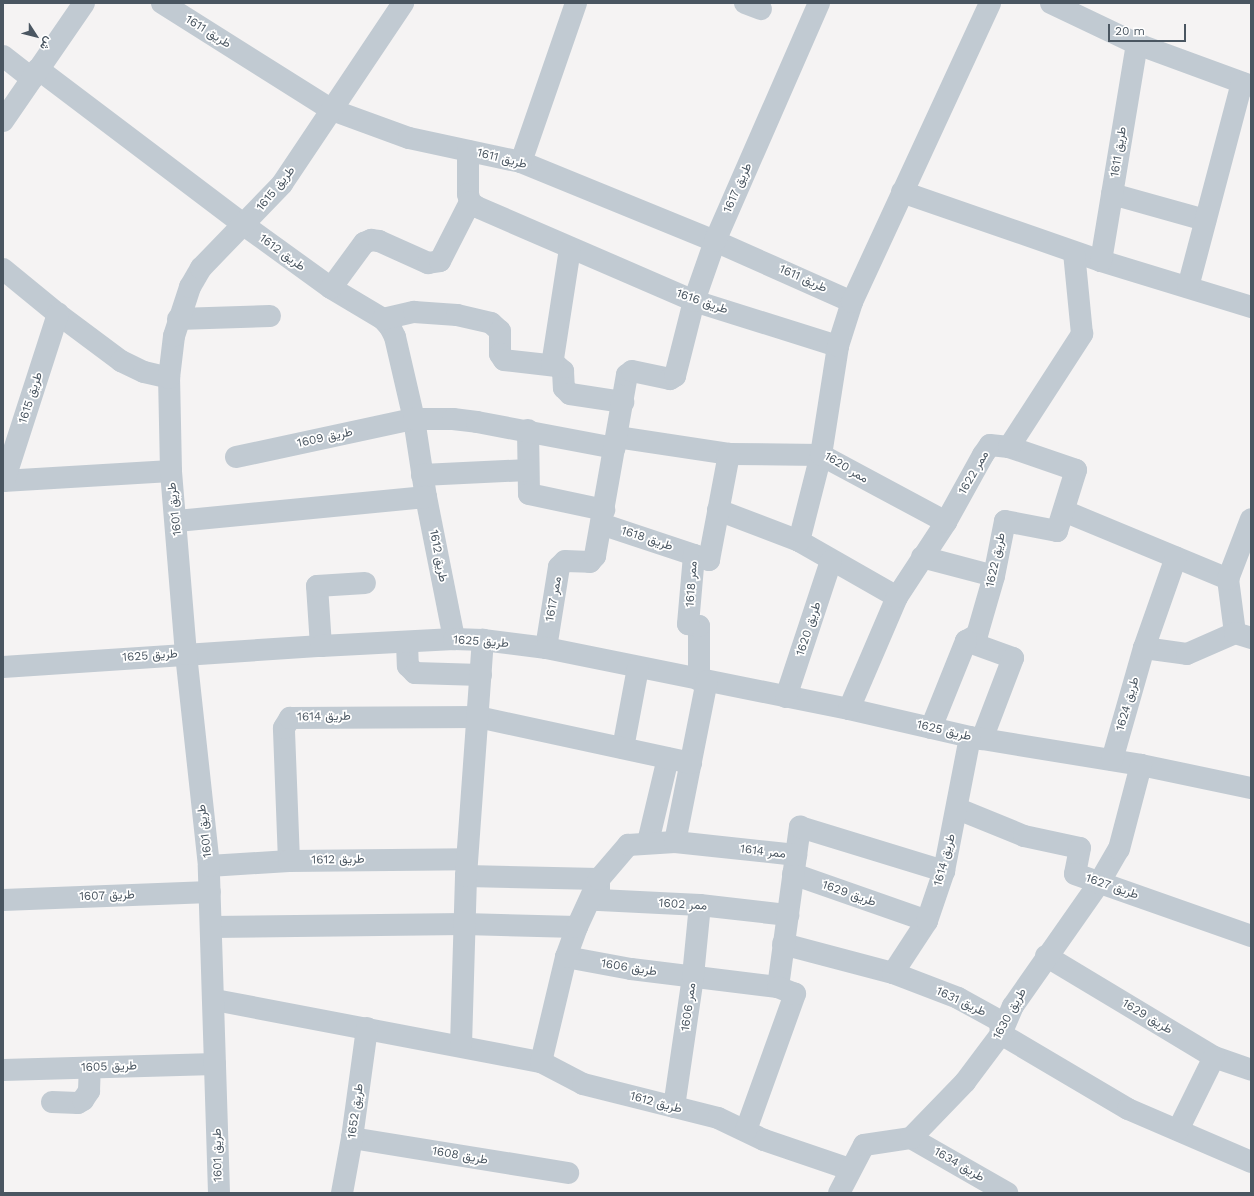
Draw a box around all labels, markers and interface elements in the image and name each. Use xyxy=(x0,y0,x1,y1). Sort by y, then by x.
street label: طريق 1611 xyxy=(183,12,233,52)
north arrow xyxy=(16,16,56,56)
scale bar xyxy=(1110,16,1188,42)
text: 20 m xyxy=(1115,24,1145,38)
text: ش xyxy=(37,34,55,53)
street label: طريق 1611 xyxy=(1108,126,1130,178)
street label: طريق 1611 xyxy=(476,146,528,172)
street label: طريق 1617 xyxy=(721,161,755,215)
street label: طريق 1615 xyxy=(254,164,298,214)
street label: طريق 1612 xyxy=(256,232,308,274)
street label: طريق 1611 xyxy=(777,262,829,296)
street label: طريق 1616 xyxy=(674,286,730,318)
street label: طريق 1615 xyxy=(16,370,46,426)
street label: طريق 1609 xyxy=(296,425,354,451)
street label: ممر 1620 xyxy=(822,449,870,487)
street label: ممر 1622 xyxy=(956,449,992,497)
street label: طريق 1601 xyxy=(165,482,185,536)
street label: طريق 1618 xyxy=(619,524,675,554)
street label: طريق 1612 xyxy=(426,529,450,583)
street label: طريق 1622 xyxy=(983,531,1009,589)
street label: ممر 1618 xyxy=(683,561,701,607)
street label: ممر 1617 xyxy=(543,575,565,623)
street label: طريق 1620 xyxy=(794,600,824,658)
street label: طريق 1625 xyxy=(453,633,509,651)
street label: طريق 1625 xyxy=(122,647,178,665)
street label: طريق 1624 xyxy=(1113,675,1143,733)
street label: طريق 1614 xyxy=(297,709,351,725)
street label: طريق 1625 xyxy=(915,718,973,744)
street label: طريق 1601 xyxy=(195,803,215,859)
street label: طريق 1614 xyxy=(931,832,959,888)
street label: ممر 1614 xyxy=(739,842,787,862)
street label: طريق 1612 xyxy=(311,852,365,868)
street label: طريق 1627 xyxy=(1084,871,1140,903)
street label: طريق 1629 xyxy=(820,878,878,910)
street label: طريق 1607 xyxy=(79,888,135,904)
street label: ممر 1602 xyxy=(658,896,708,914)
street label: طريق 1606 xyxy=(600,956,658,980)
street label: ممر 1606 xyxy=(678,982,700,1032)
street label: طريق 1631 xyxy=(934,984,988,1020)
street label: طريق 1630 xyxy=(990,986,1030,1042)
street label: طريق 1629 xyxy=(1119,996,1175,1038)
street label: طريق 1605 xyxy=(81,1059,137,1075)
street label: طريق 1652 xyxy=(345,1083,367,1139)
street label: طريق 1612 xyxy=(628,1089,684,1117)
street label: طريق 1601 xyxy=(210,1128,226,1182)
street label: طريق 1608 xyxy=(431,1144,489,1168)
street label: طريق 1634 xyxy=(931,1145,987,1185)

